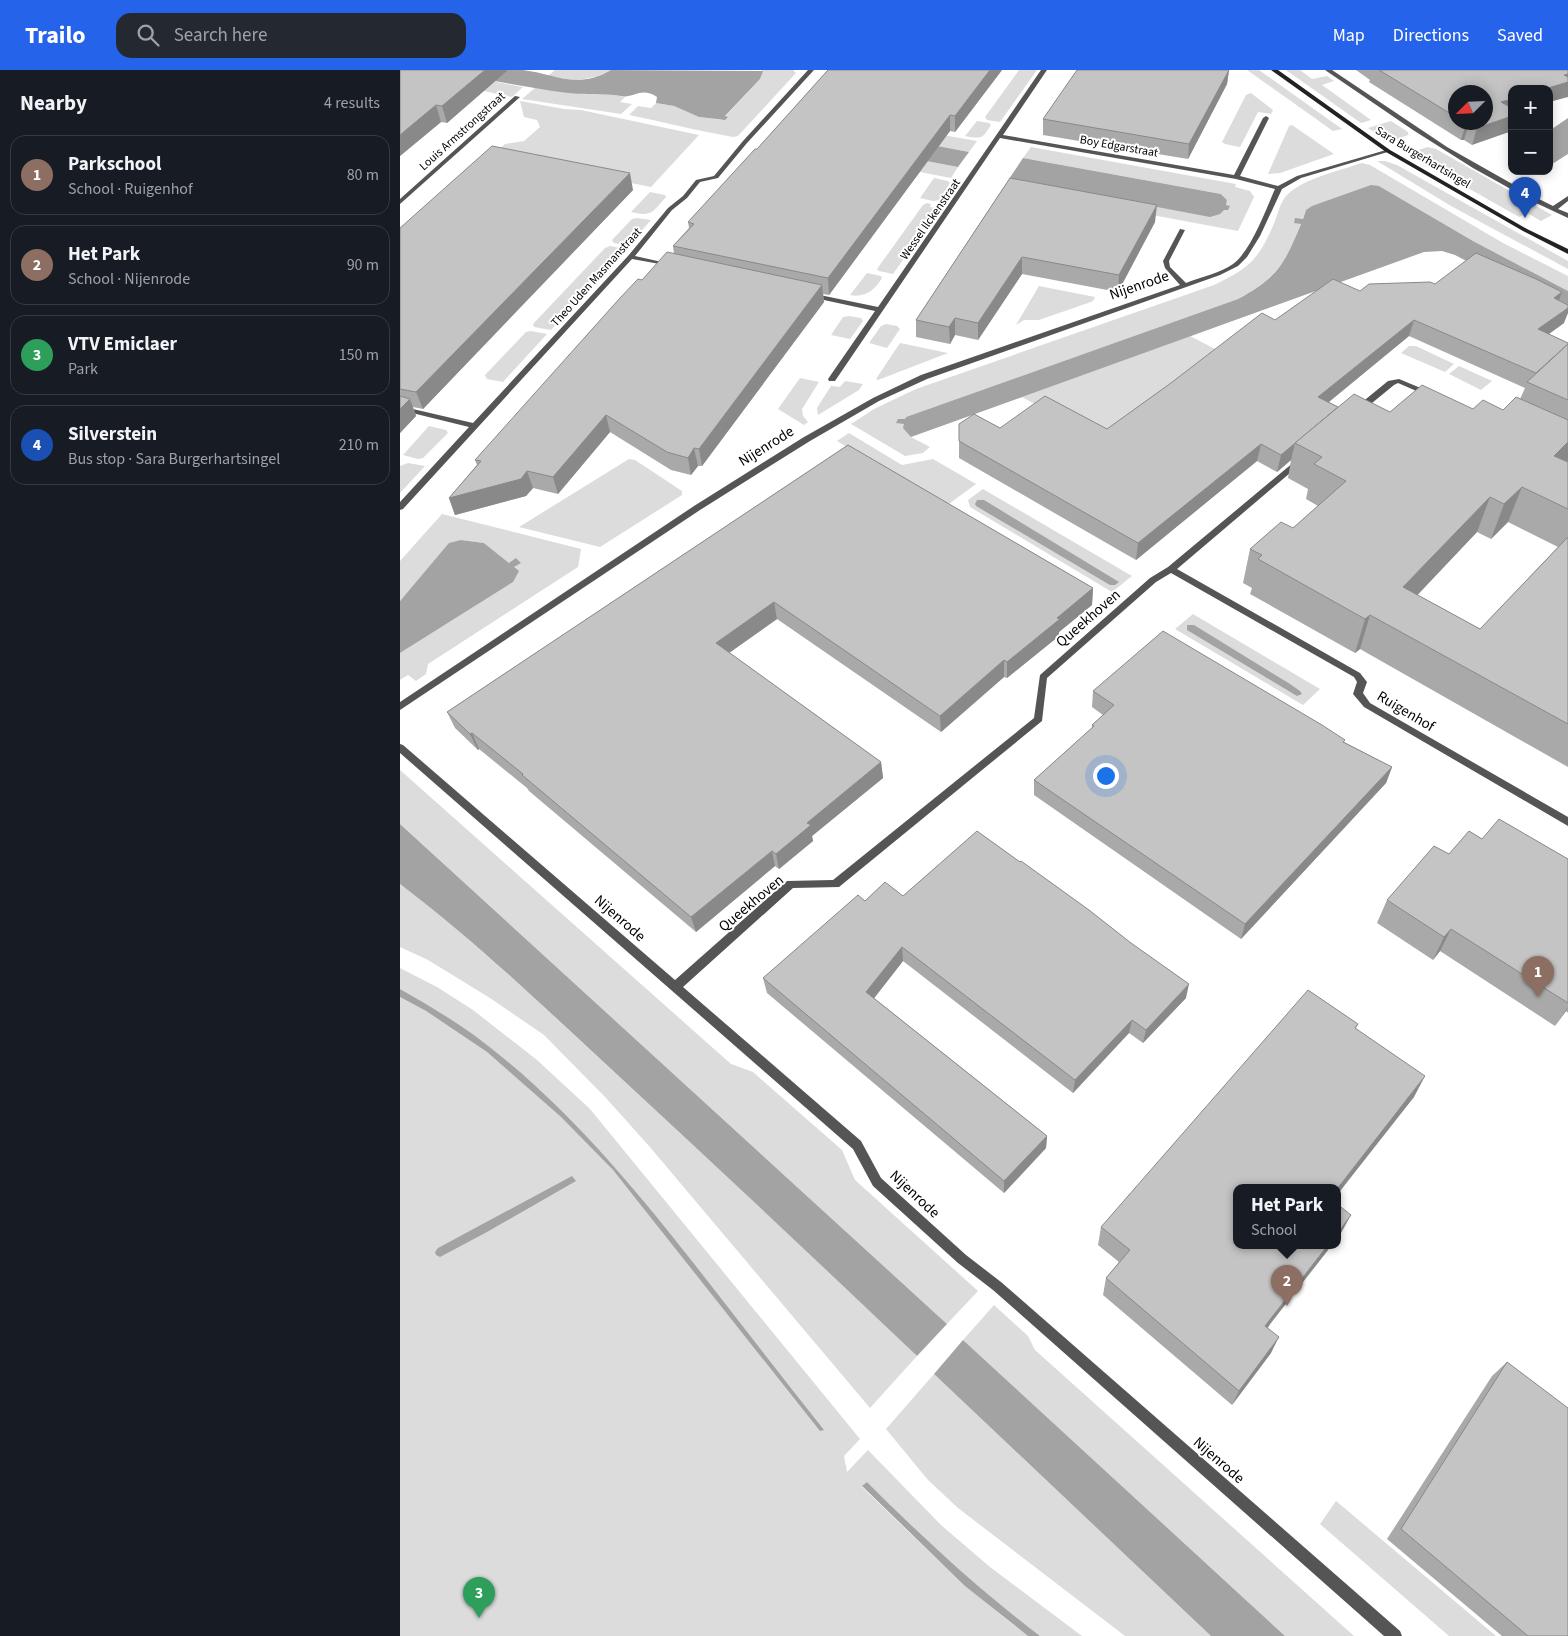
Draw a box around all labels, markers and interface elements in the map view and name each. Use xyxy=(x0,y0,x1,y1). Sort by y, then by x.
search box xyxy=(116,13,466,58)
text: Trailo xyxy=(25,18,86,53)
icon: search xyxy=(134,21,162,49)
text: Search here xyxy=(174,22,267,49)
text: Map xyxy=(1333,23,1365,48)
text: Directions xyxy=(1393,23,1469,48)
text: Saved xyxy=(1497,23,1543,48)
north arrow xyxy=(1448,85,1493,130)
map controls xyxy=(1508,85,1553,175)
button: + xyxy=(1508,85,1553,130)
text: Nearby xyxy=(20,88,87,118)
street label: Louis Armstrongstraat xyxy=(416,88,509,175)
text: 4 results xyxy=(324,92,380,114)
street label: Sara Burgerhartsingel xyxy=(1372,122,1474,193)
button: − xyxy=(1508,130,1553,175)
street label: Boy Edgarstraat xyxy=(1078,131,1159,162)
text: Parkschool xyxy=(68,151,161,178)
text: 1 xyxy=(33,164,41,186)
text: 80 m xyxy=(347,164,379,186)
street label: Wessel Ilckenstraat xyxy=(896,175,965,263)
pin: 4 xyxy=(1509,177,1541,218)
text: School · Ruigenhof xyxy=(68,178,193,200)
street label: Theo Uden Masmanstraat xyxy=(547,224,646,331)
text: Het Park xyxy=(68,241,140,268)
text: 2 xyxy=(33,254,41,276)
text: 90 m xyxy=(347,254,379,276)
street label: Nijenrode xyxy=(1107,266,1172,305)
text: School · Nijenrode xyxy=(68,268,190,290)
text: VTV Emiclaer xyxy=(68,331,177,358)
text: 3 xyxy=(33,344,41,366)
text: 150 m xyxy=(339,344,379,366)
text: Park xyxy=(68,358,98,380)
text: Silverstein xyxy=(68,421,157,448)
street label: Nijenrode xyxy=(735,421,798,472)
text: 4 xyxy=(33,434,41,456)
text: 210 m xyxy=(339,434,379,456)
text: Bus stop · Sara Burgerhartsingel xyxy=(68,448,280,470)
street label: Queekhoven xyxy=(1052,584,1125,652)
street label: Ruigenhof xyxy=(1373,686,1439,737)
your location xyxy=(1093,763,1119,789)
street label: Queekhoven xyxy=(714,870,788,937)
street label: Nijenrode xyxy=(589,890,650,947)
pin: 1 xyxy=(1522,956,1554,997)
street label: Nijenrode xyxy=(885,1166,944,1223)
popup xyxy=(1233,1184,1341,1249)
text: Het Park xyxy=(1251,1192,1323,1219)
text: School xyxy=(1251,1219,1297,1241)
pin: 2 xyxy=(1271,1265,1303,1306)
street label: Nijenrode xyxy=(1188,1432,1249,1489)
pin: 3 xyxy=(463,1577,495,1618)

